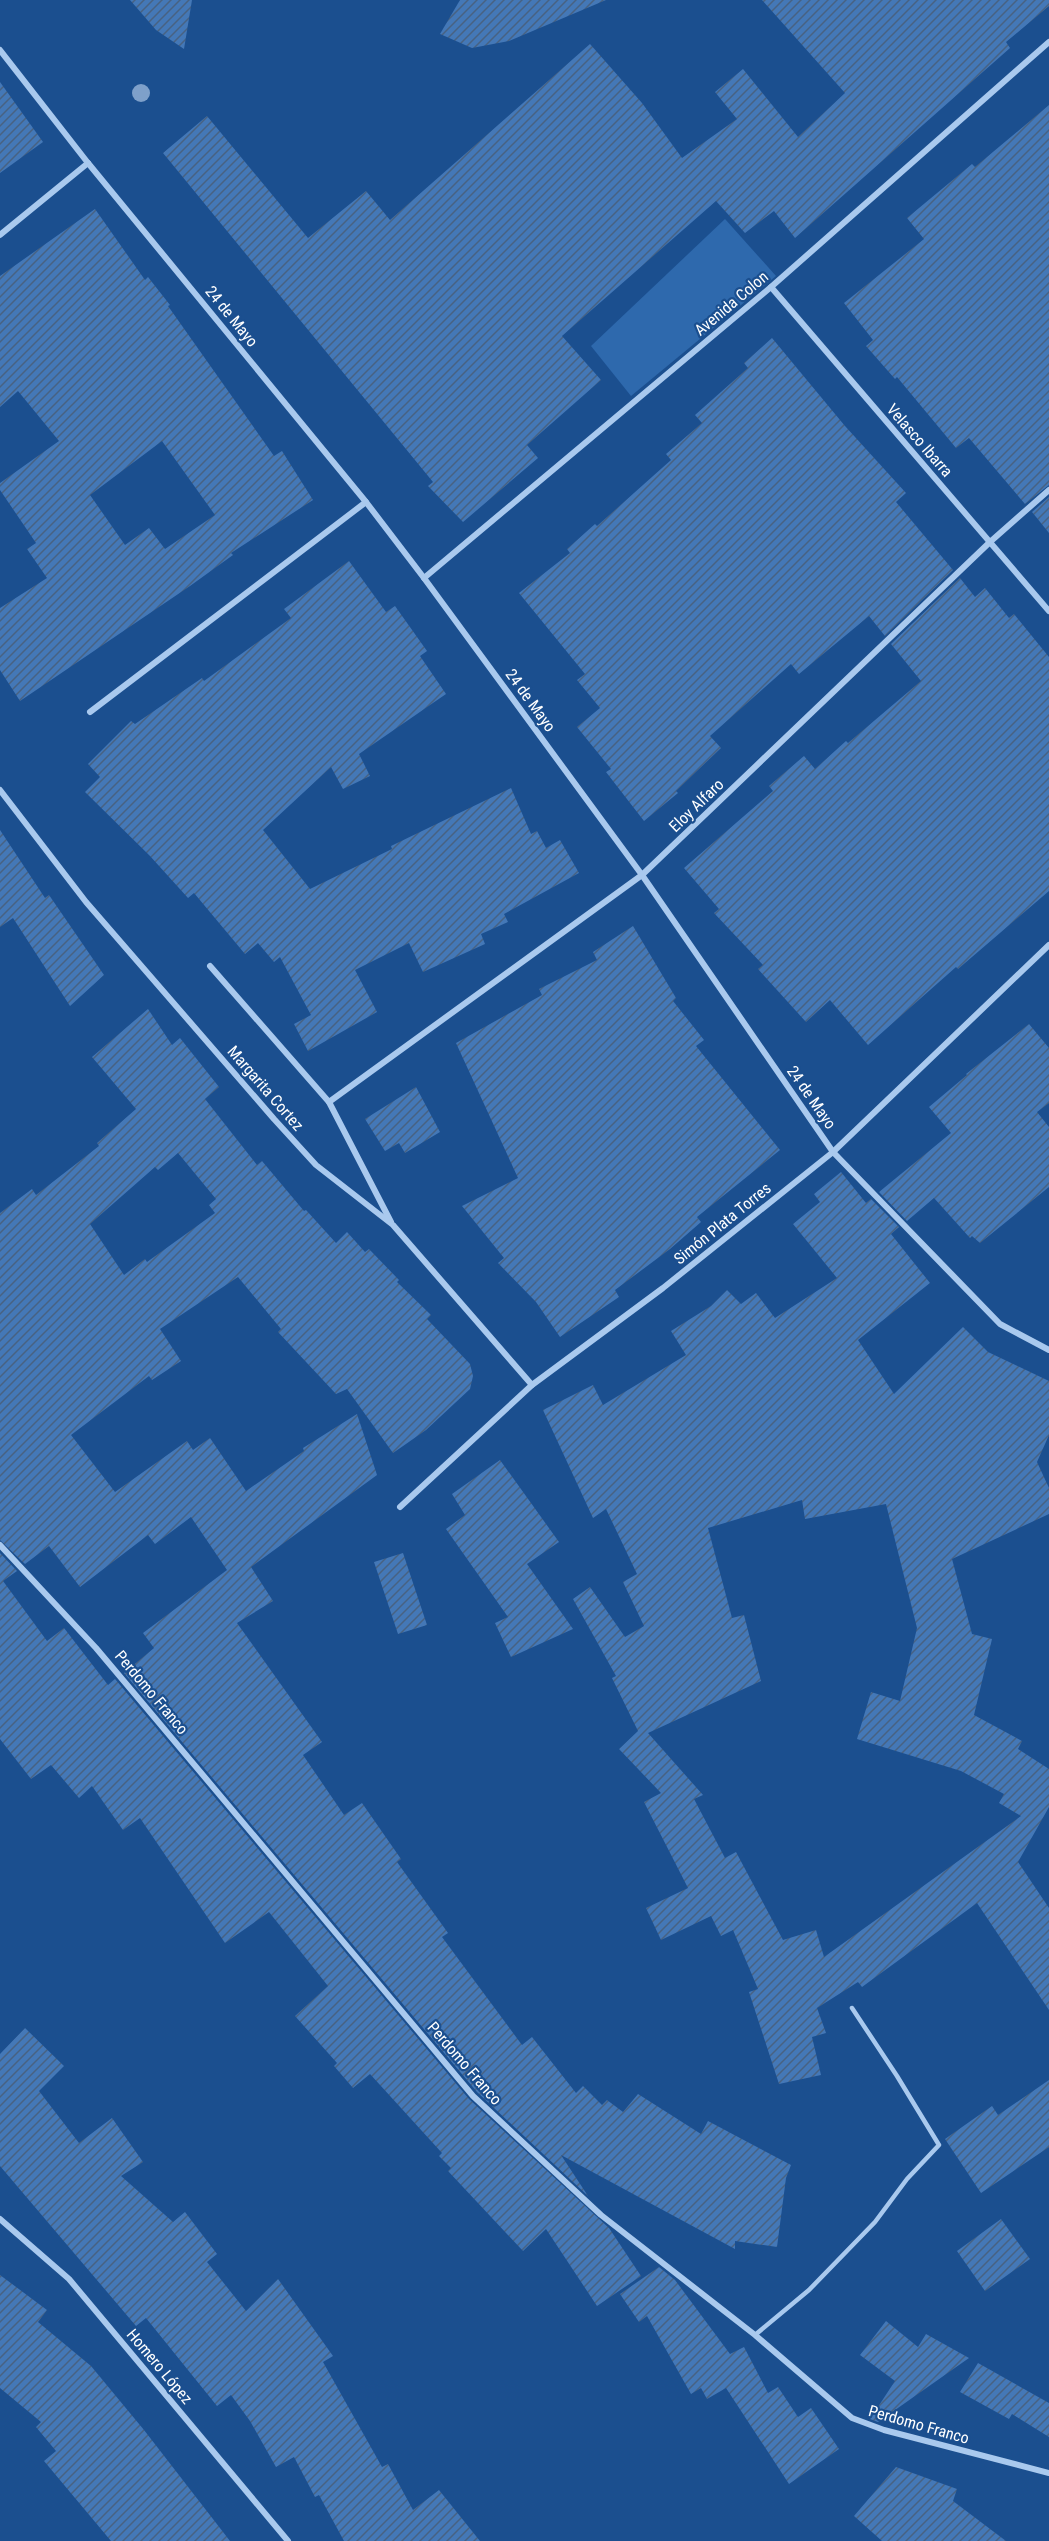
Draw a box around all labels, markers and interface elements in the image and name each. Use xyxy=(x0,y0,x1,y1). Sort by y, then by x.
street label: Avenida Colon xyxy=(691,267,772,340)
street label: 24 de Mayo xyxy=(201,282,262,351)
street label: Velasco Ibarra xyxy=(883,400,956,481)
street label: 24 de Mayo xyxy=(502,665,560,735)
street label: Eloy Alfaro xyxy=(665,775,727,836)
street label: Margarita Cortez xyxy=(224,1042,308,1135)
street label: 24 de Mayo xyxy=(783,1062,840,1133)
street label: Simón Plata Torres xyxy=(670,1178,775,1268)
street label: Perdomo Franco xyxy=(111,1647,192,1738)
street label: Perdomo Franco xyxy=(423,2018,506,2109)
street label: Homero López xyxy=(123,2325,196,2408)
street label: Perdomo Franco xyxy=(866,2401,971,2448)

